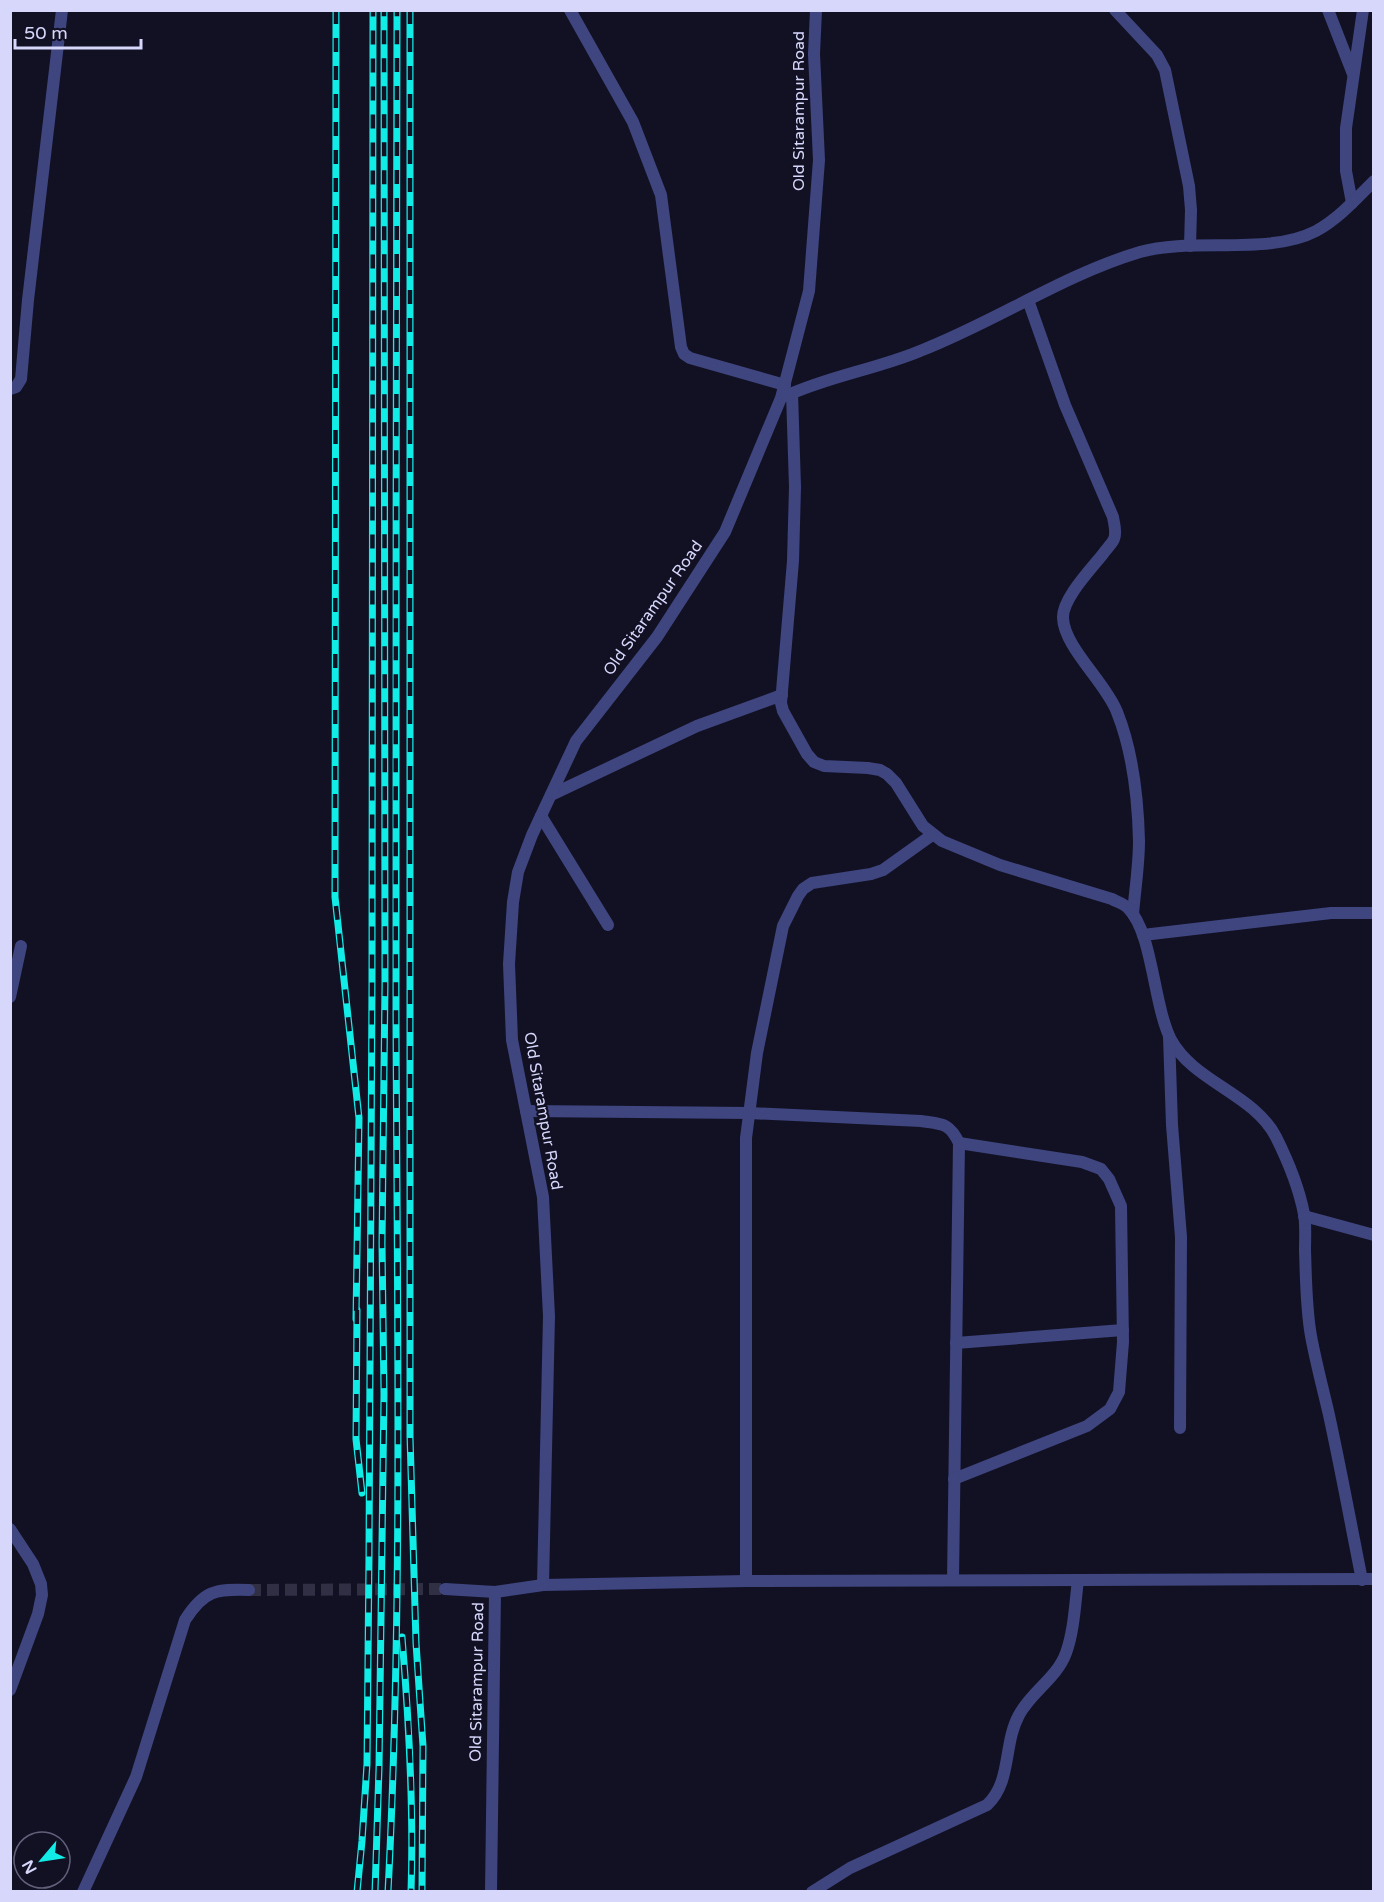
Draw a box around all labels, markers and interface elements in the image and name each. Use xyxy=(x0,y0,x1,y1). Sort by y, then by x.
scale bar xyxy=(15,12,141,50)
text: 50 m xyxy=(24,22,68,44)
street label: Old Sitarampur Road xyxy=(789,31,809,191)
street label: Old Sitarampur Road xyxy=(599,537,707,679)
street label: Old Sitarampur Road xyxy=(519,1030,567,1192)
street label: Old Sitarampur Road xyxy=(466,1602,488,1762)
north arrow xyxy=(12,1830,72,1890)
text: N xyxy=(18,1856,42,1877)

